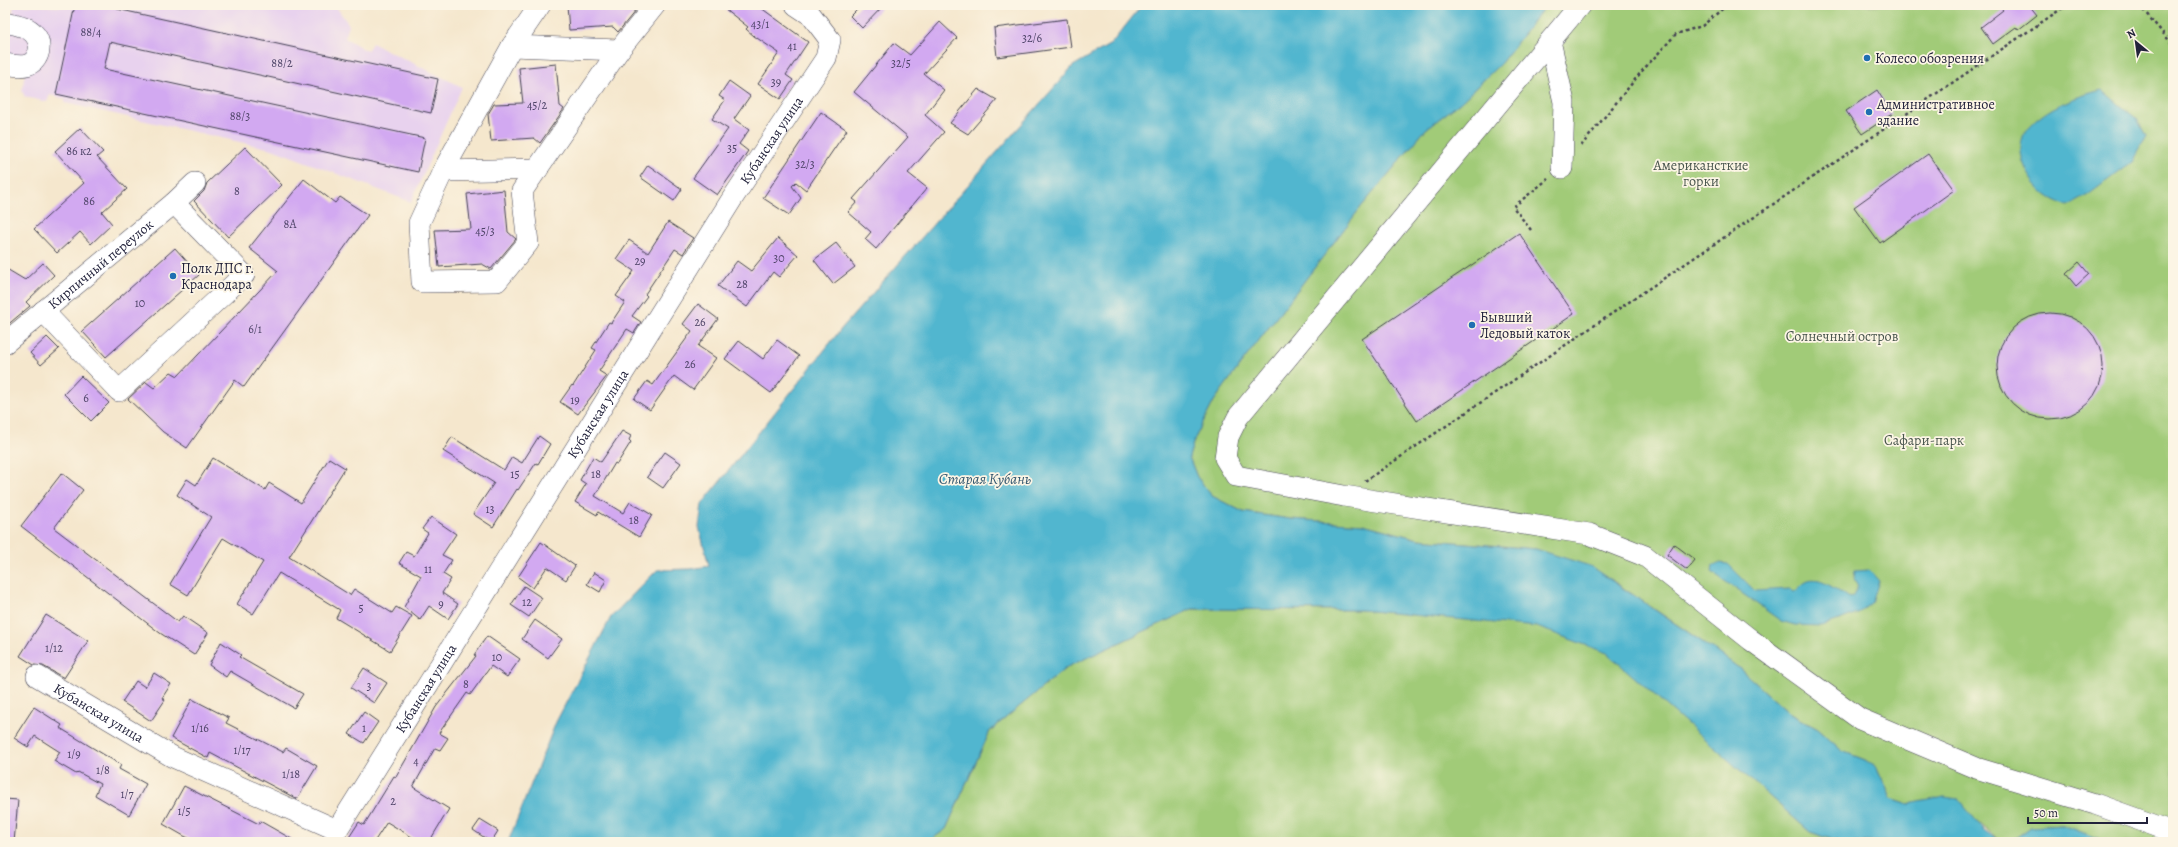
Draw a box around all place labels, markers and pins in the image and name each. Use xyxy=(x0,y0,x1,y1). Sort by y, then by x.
place label: Колесо обозрения xyxy=(1875,49,1984,68)
marker: Колесо обозрения xyxy=(1862,53,1872,63)
place label: Административное здание xyxy=(1876,95,1995,130)
marker: Административное здание xyxy=(1864,107,1874,117)
place label: Полк ДПС г. Краснодара xyxy=(181,259,254,294)
marker: Полк ДПС г. Краснодара xyxy=(168,271,178,281)
place label: Бывший Ледовый каток xyxy=(1480,308,1570,343)
marker: Бывший Ледовый каток xyxy=(1467,320,1477,330)

